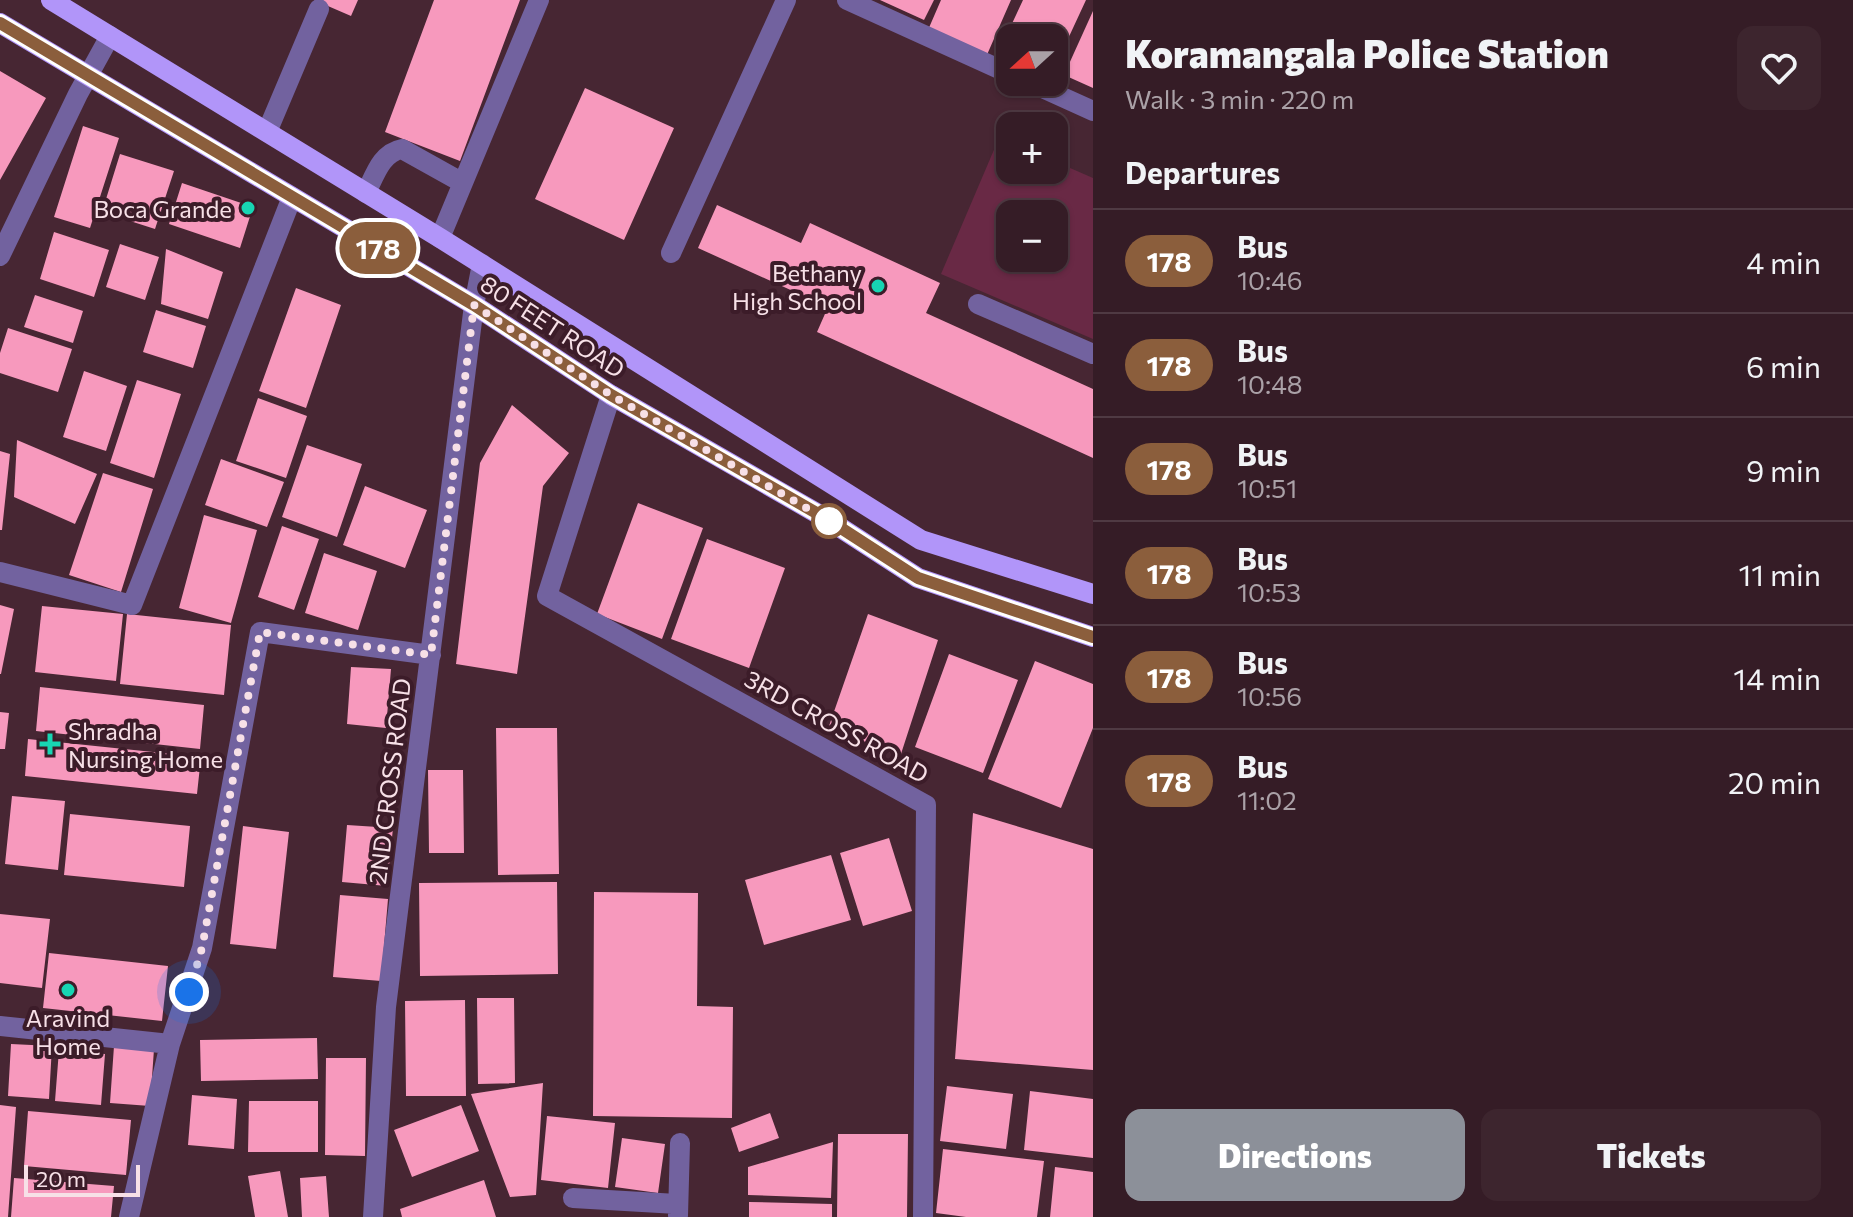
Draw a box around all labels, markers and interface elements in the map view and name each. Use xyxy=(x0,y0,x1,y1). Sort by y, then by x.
north arrow xyxy=(996,24,1068,96)
map controls xyxy=(996,24,1068,272)
button: heart xyxy=(1737,26,1821,110)
text: Koramangala Police Station xyxy=(1125,29,1609,76)
text: Walk · 3 min · 220 m xyxy=(1125,83,1354,114)
button: + xyxy=(996,112,1068,184)
text: Departures xyxy=(1125,153,1280,190)
place label: Boca Grande xyxy=(93,194,232,223)
marker: Boca Grande xyxy=(239,199,257,217)
button: − xyxy=(996,200,1068,272)
line badge: 178 xyxy=(332,222,424,274)
text: Bus xyxy=(1237,227,1288,264)
text: 178 xyxy=(355,231,401,265)
text: 4 min xyxy=(1746,243,1821,280)
text: 178 xyxy=(1146,244,1192,278)
place label: Bethany High School xyxy=(732,258,862,315)
text: 10:46 xyxy=(1237,264,1303,295)
street label: 80 FEET ROAD xyxy=(476,269,630,383)
marker: Bethany High School xyxy=(869,277,887,295)
text: Bus xyxy=(1237,331,1288,368)
text: 6 min xyxy=(1746,347,1821,384)
text: 178 xyxy=(1146,348,1192,382)
text: 10:48 xyxy=(1237,368,1303,399)
text: Bus xyxy=(1237,435,1288,472)
text: 9 min xyxy=(1746,451,1821,488)
text: 178 xyxy=(1146,452,1192,486)
text: 10:51 xyxy=(1237,472,1297,503)
unlabelled marker xyxy=(812,504,846,538)
text: Bus xyxy=(1237,539,1288,576)
text: 11 min xyxy=(1739,555,1821,592)
text: 178 xyxy=(1146,556,1192,590)
text: 10:53 xyxy=(1237,576,1301,607)
text: Bus xyxy=(1237,643,1288,680)
text: 14 min xyxy=(1733,659,1821,696)
text: 178 xyxy=(1146,660,1192,694)
street label: 3RD CROSS ROAD xyxy=(740,664,934,788)
street label: 2ND CROSS ROAD xyxy=(362,676,416,886)
text: 10:56 xyxy=(1237,680,1302,711)
place label: Shradha Nursing Home xyxy=(68,716,223,773)
marker: Shradha Nursing Home xyxy=(39,733,61,755)
text: Bus xyxy=(1237,747,1288,784)
text: 20 min xyxy=(1728,763,1821,800)
text: 178 xyxy=(1146,764,1192,798)
text: 11:02 xyxy=(1237,784,1297,815)
your location xyxy=(169,972,209,1012)
marker: Aravind Home xyxy=(59,981,77,999)
place label: Aravind Home xyxy=(26,1003,110,1060)
button: Directions xyxy=(1125,1109,1465,1201)
button: Tickets xyxy=(1481,1109,1821,1201)
scale bar xyxy=(24,1161,140,1197)
text: 20 m xyxy=(36,1165,86,1192)

